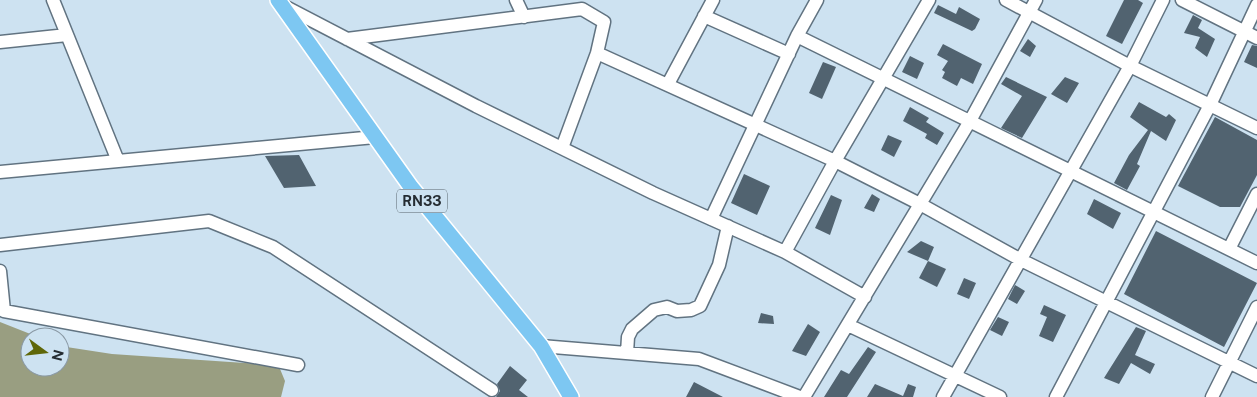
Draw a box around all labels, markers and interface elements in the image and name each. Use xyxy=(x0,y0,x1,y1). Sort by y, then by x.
road number: RN33 xyxy=(397,190,447,212)
north arrow xyxy=(20,327,70,377)
text: N xyxy=(48,348,67,363)

